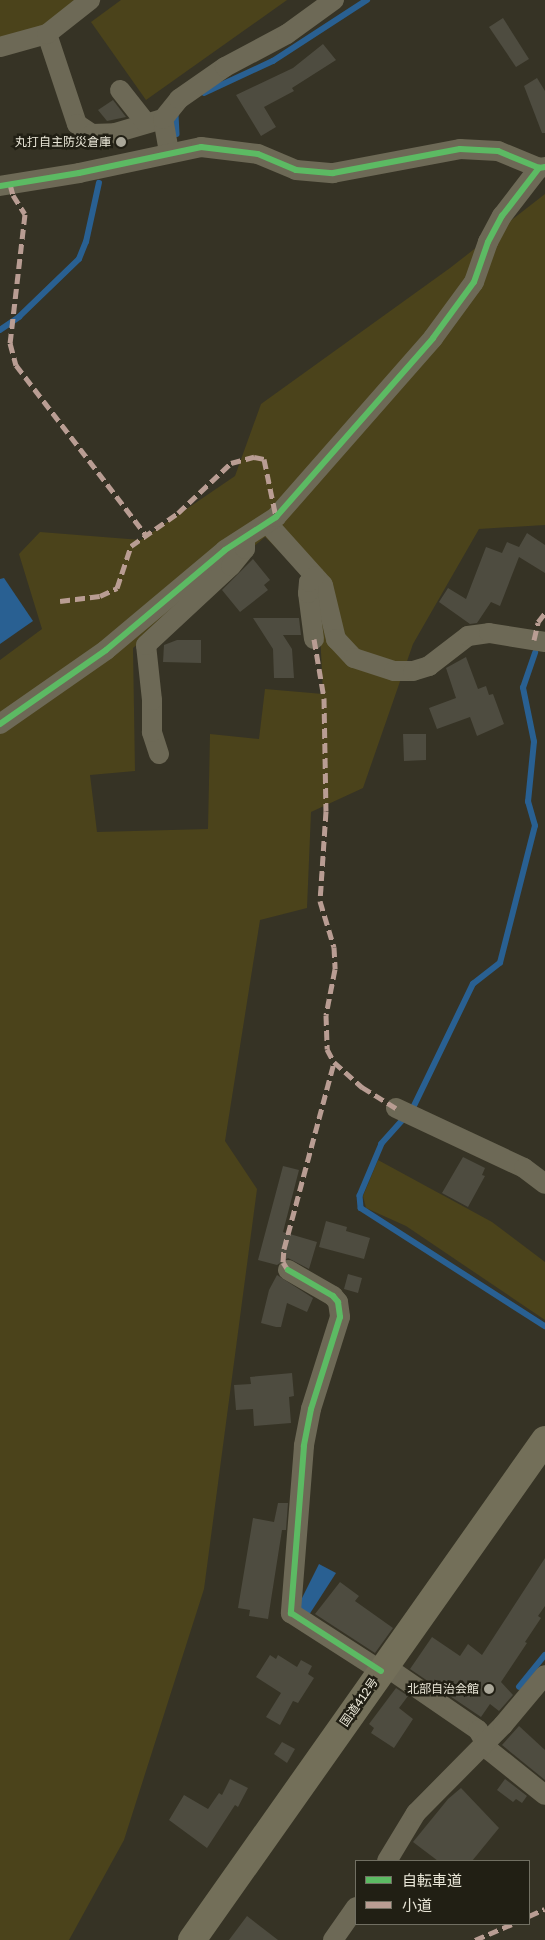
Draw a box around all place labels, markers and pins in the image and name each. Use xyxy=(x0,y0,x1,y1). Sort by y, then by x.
place label: 丸打自主防災倉庫 xyxy=(15,135,111,149)
marker: 丸打自主防災倉庫 xyxy=(115,136,127,148)
place label: 北部自治会館 xyxy=(407,1682,479,1696)
marker: 北部自治会館 xyxy=(483,1683,495,1695)

